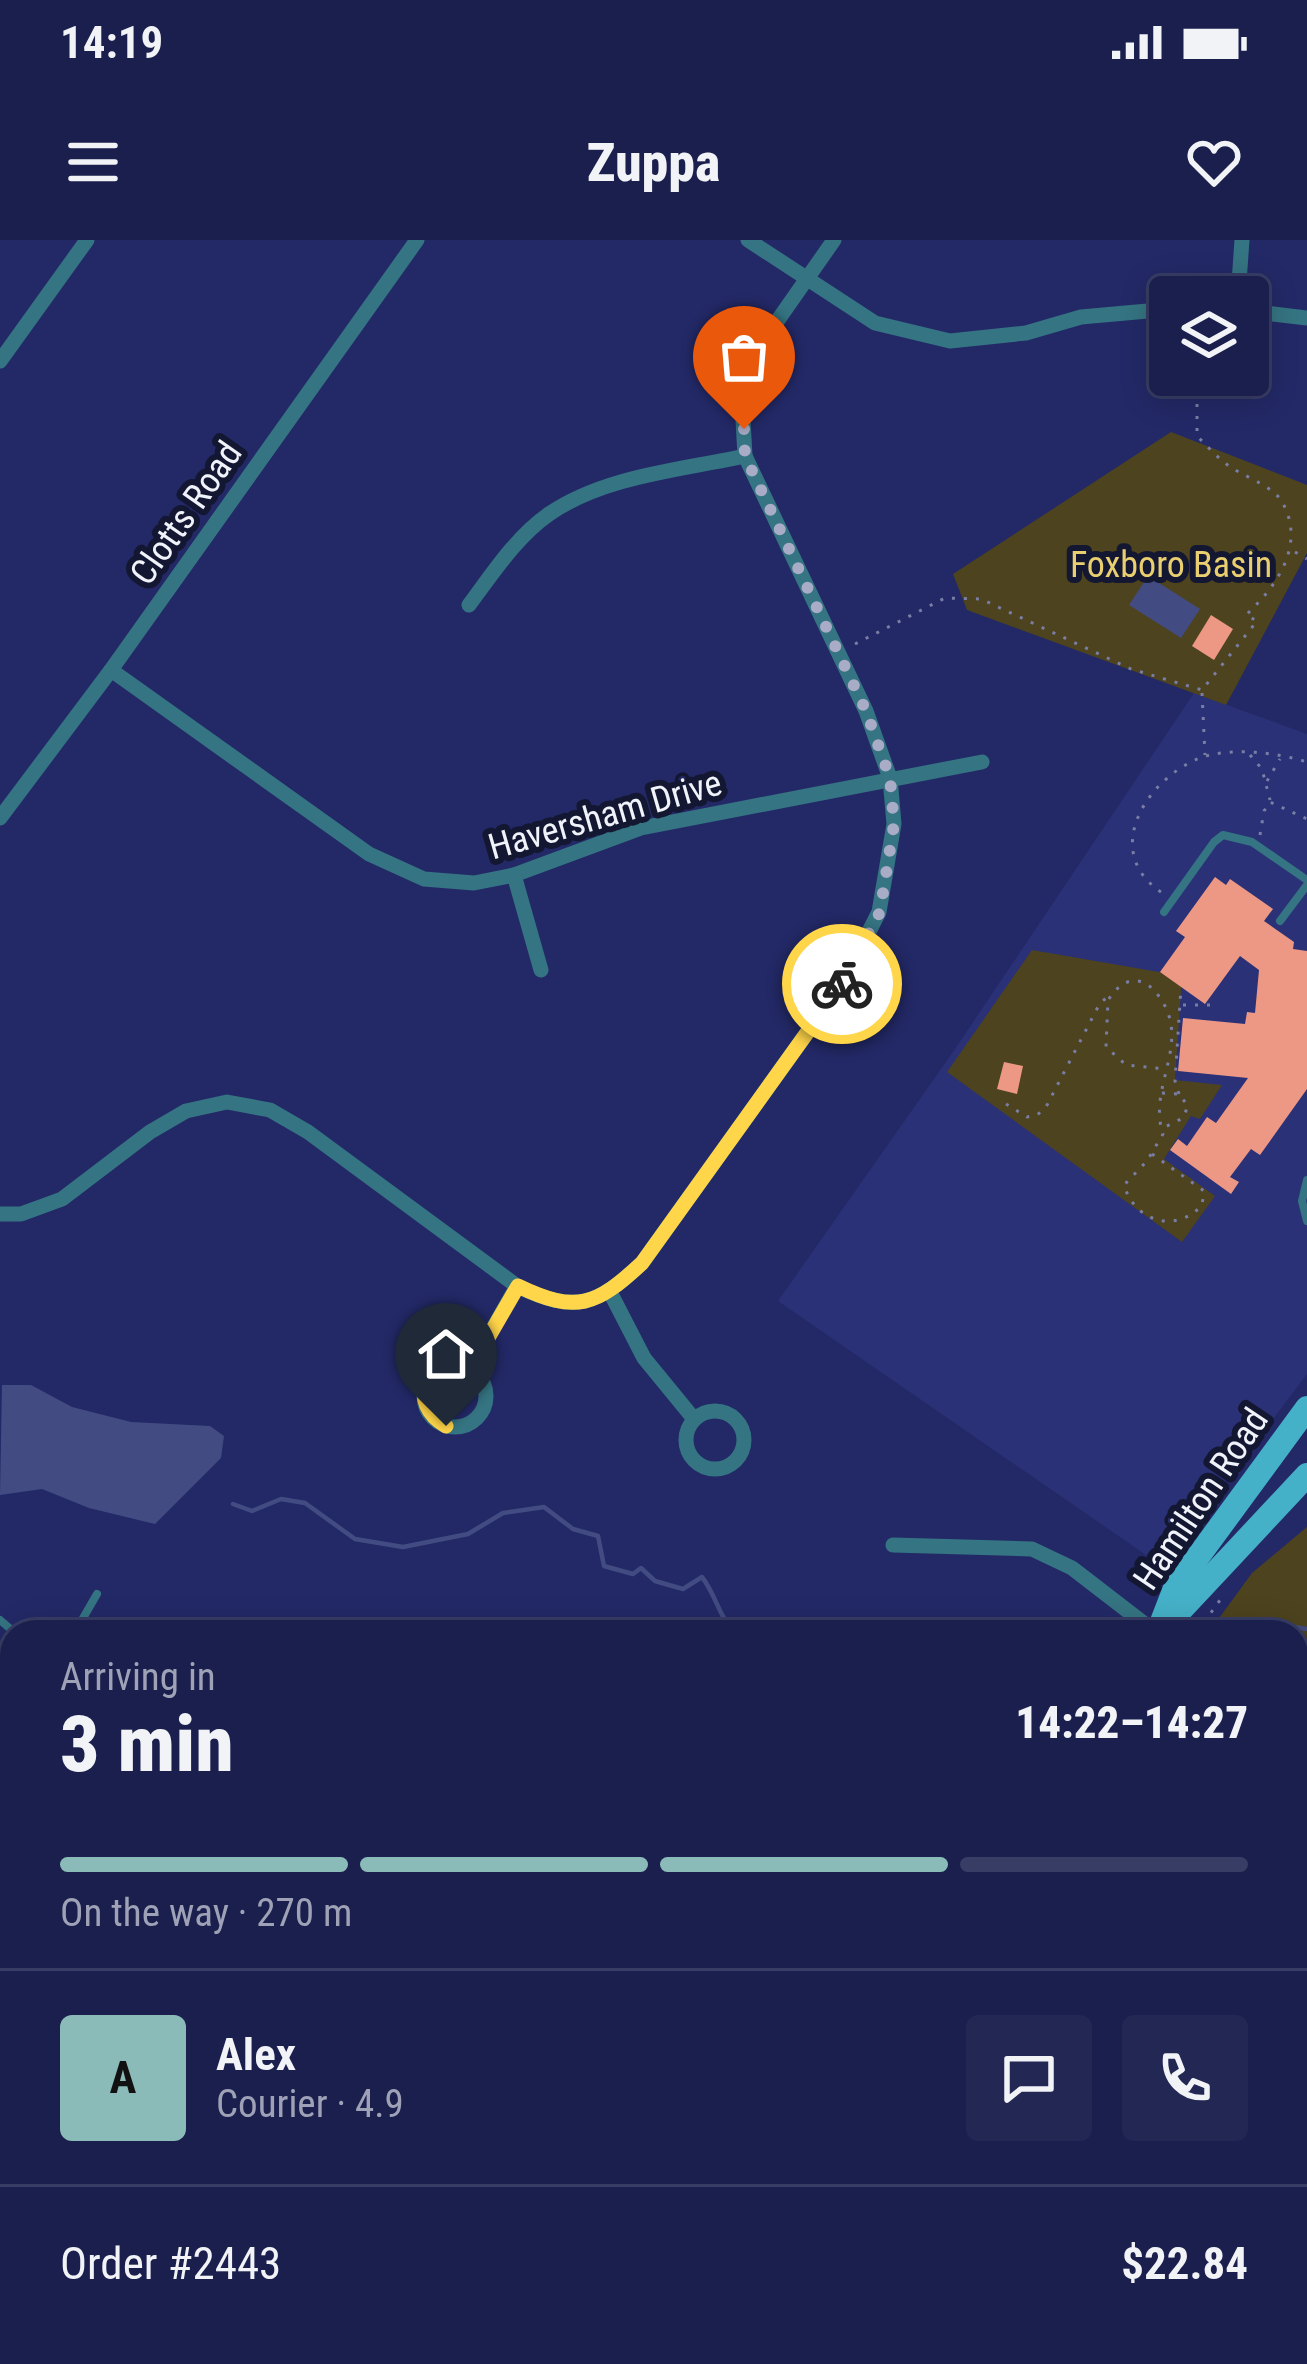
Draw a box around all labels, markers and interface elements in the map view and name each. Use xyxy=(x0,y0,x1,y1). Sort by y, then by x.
text: 14:19 xyxy=(60,16,163,69)
icon: menu xyxy=(60,129,126,195)
icon: heart xyxy=(1181,129,1247,195)
text: Zuppa xyxy=(587,131,720,194)
map controls xyxy=(1149,276,1269,396)
button: layers xyxy=(1149,276,1269,396)
pin xyxy=(693,306,795,429)
icon: bag xyxy=(711,324,777,390)
street label: Clotts Road xyxy=(121,433,251,593)
park label: Foxboro Basin xyxy=(1070,544,1272,586)
street label: Haversham Drive xyxy=(484,762,726,868)
courier xyxy=(782,924,902,1044)
icon: bike xyxy=(809,951,875,1017)
pin xyxy=(395,1303,497,1426)
icon: home xyxy=(413,1321,479,1387)
street label: Hamilton Road xyxy=(1125,1400,1277,1598)
text: Arriving in xyxy=(60,1654,216,1700)
text: 14:22–14:27 xyxy=(1015,1696,1248,1749)
text: 3 min xyxy=(60,1699,234,1790)
text: On the way · 270 m xyxy=(60,1890,352,1936)
button: chat xyxy=(966,2015,1092,2141)
button: phone xyxy=(1122,2015,1248,2141)
text: Alex xyxy=(216,2028,296,2081)
text: A xyxy=(110,2051,136,2104)
text: Courier · 4.9 xyxy=(216,2081,404,2127)
text: Order #2443 xyxy=(60,2237,281,2290)
text: $22.84 xyxy=(1121,2237,1248,2290)

